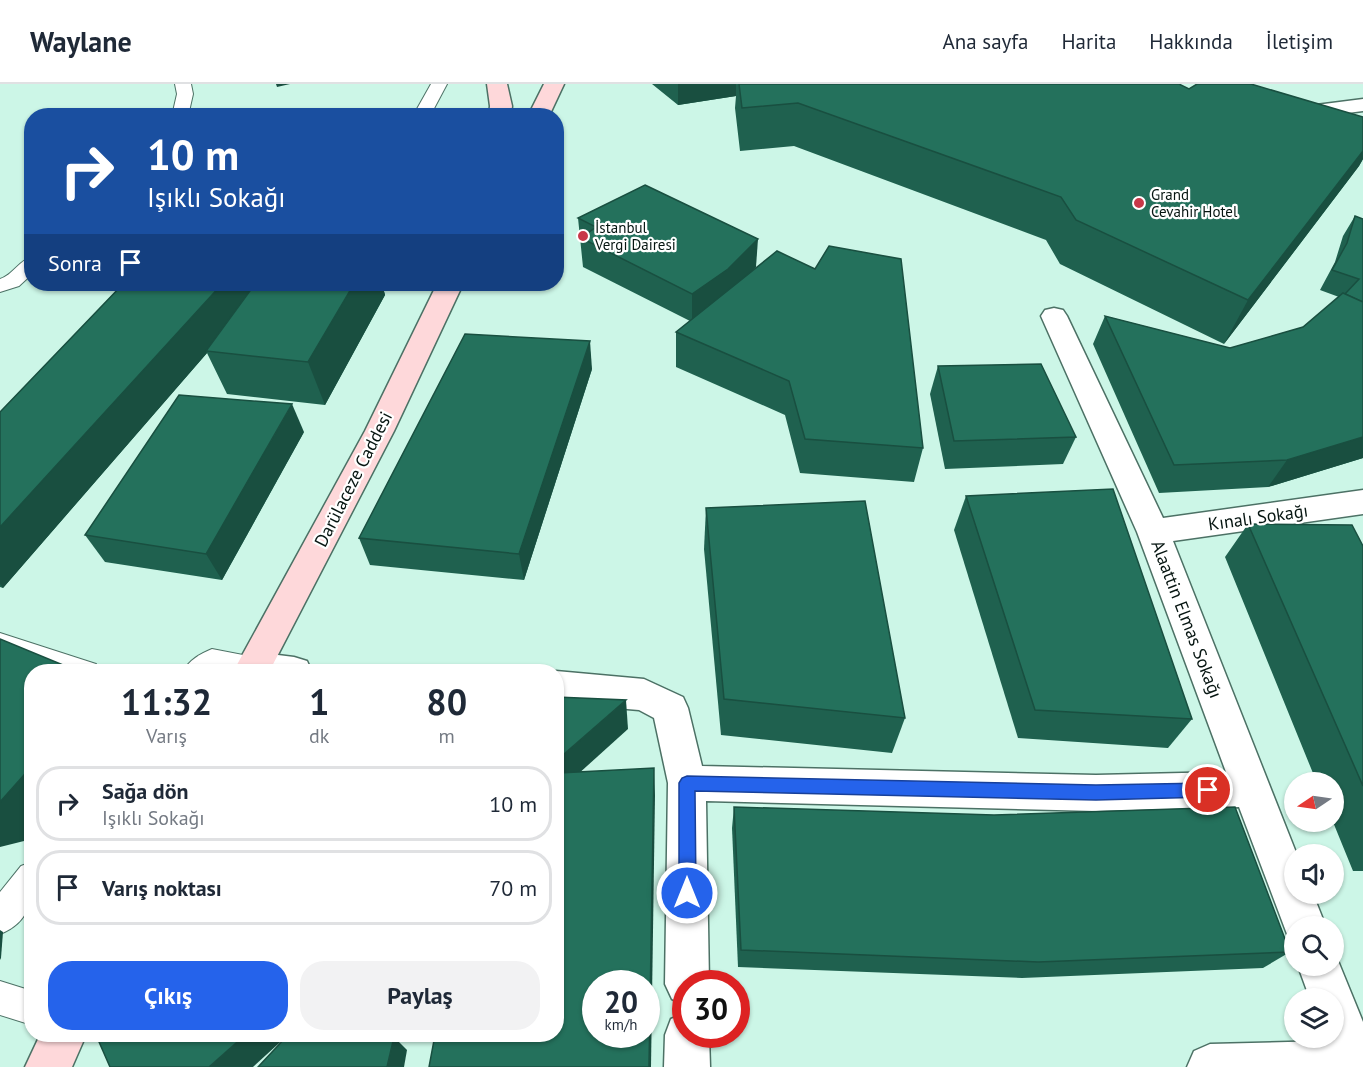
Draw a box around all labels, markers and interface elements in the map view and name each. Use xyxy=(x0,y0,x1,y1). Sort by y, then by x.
text: Waylane xyxy=(30,23,132,60)
text: Ana sayfa xyxy=(943,28,1028,55)
text: Harita xyxy=(1061,28,1116,55)
text: Hakkında xyxy=(1149,28,1233,55)
text: İletişim xyxy=(1266,28,1333,55)
text: 10 m xyxy=(147,127,239,182)
icon: right xyxy=(48,132,126,210)
text: Işıklı Sokağı xyxy=(147,180,286,214)
place label: Grand Cevahir Hotel xyxy=(1151,185,1238,221)
marker: Grand Cevahir Hotel xyxy=(1132,196,1146,210)
place label: İstanbul Vergi Dairesi xyxy=(594,218,676,254)
marker: İstanbul Vergi Dairesi xyxy=(576,229,590,243)
icon: arrive xyxy=(114,246,147,279)
text: Sonra xyxy=(48,249,102,277)
street label: Darülaceze Caddesi xyxy=(309,407,397,551)
street label: Kınalı Sokağı xyxy=(1207,499,1309,535)
street label: Alaattin Elmas Sokağı xyxy=(1146,537,1228,701)
text: 11:32 xyxy=(121,678,212,725)
text: 1 xyxy=(309,678,329,725)
text: 80 xyxy=(426,678,467,725)
text: Varış xyxy=(146,723,187,749)
text: dk xyxy=(309,723,329,749)
text: m xyxy=(439,723,455,749)
pin xyxy=(1182,764,1233,815)
north arrow xyxy=(1284,772,1344,832)
map controls xyxy=(1284,772,1344,1048)
icon: arrive xyxy=(1191,773,1224,806)
text: Sağa dön xyxy=(102,777,189,805)
icon: right xyxy=(51,787,84,820)
text: 10 m xyxy=(489,790,537,818)
text: Işıklı Sokağı xyxy=(102,805,205,831)
button: sound xyxy=(1284,844,1344,904)
position arrow xyxy=(655,861,719,925)
icon: arrive xyxy=(51,871,84,904)
text: Varış noktası xyxy=(102,874,222,902)
text: 70 m xyxy=(489,874,537,902)
button: search xyxy=(1284,916,1344,976)
button: Çıkış xyxy=(48,961,288,1030)
button: Paylaş xyxy=(300,961,540,1030)
speed limit sign: 30 xyxy=(672,970,750,1048)
text: 20 xyxy=(604,982,638,1021)
button: layers xyxy=(1284,988,1344,1048)
text: km/h xyxy=(605,1015,637,1034)

